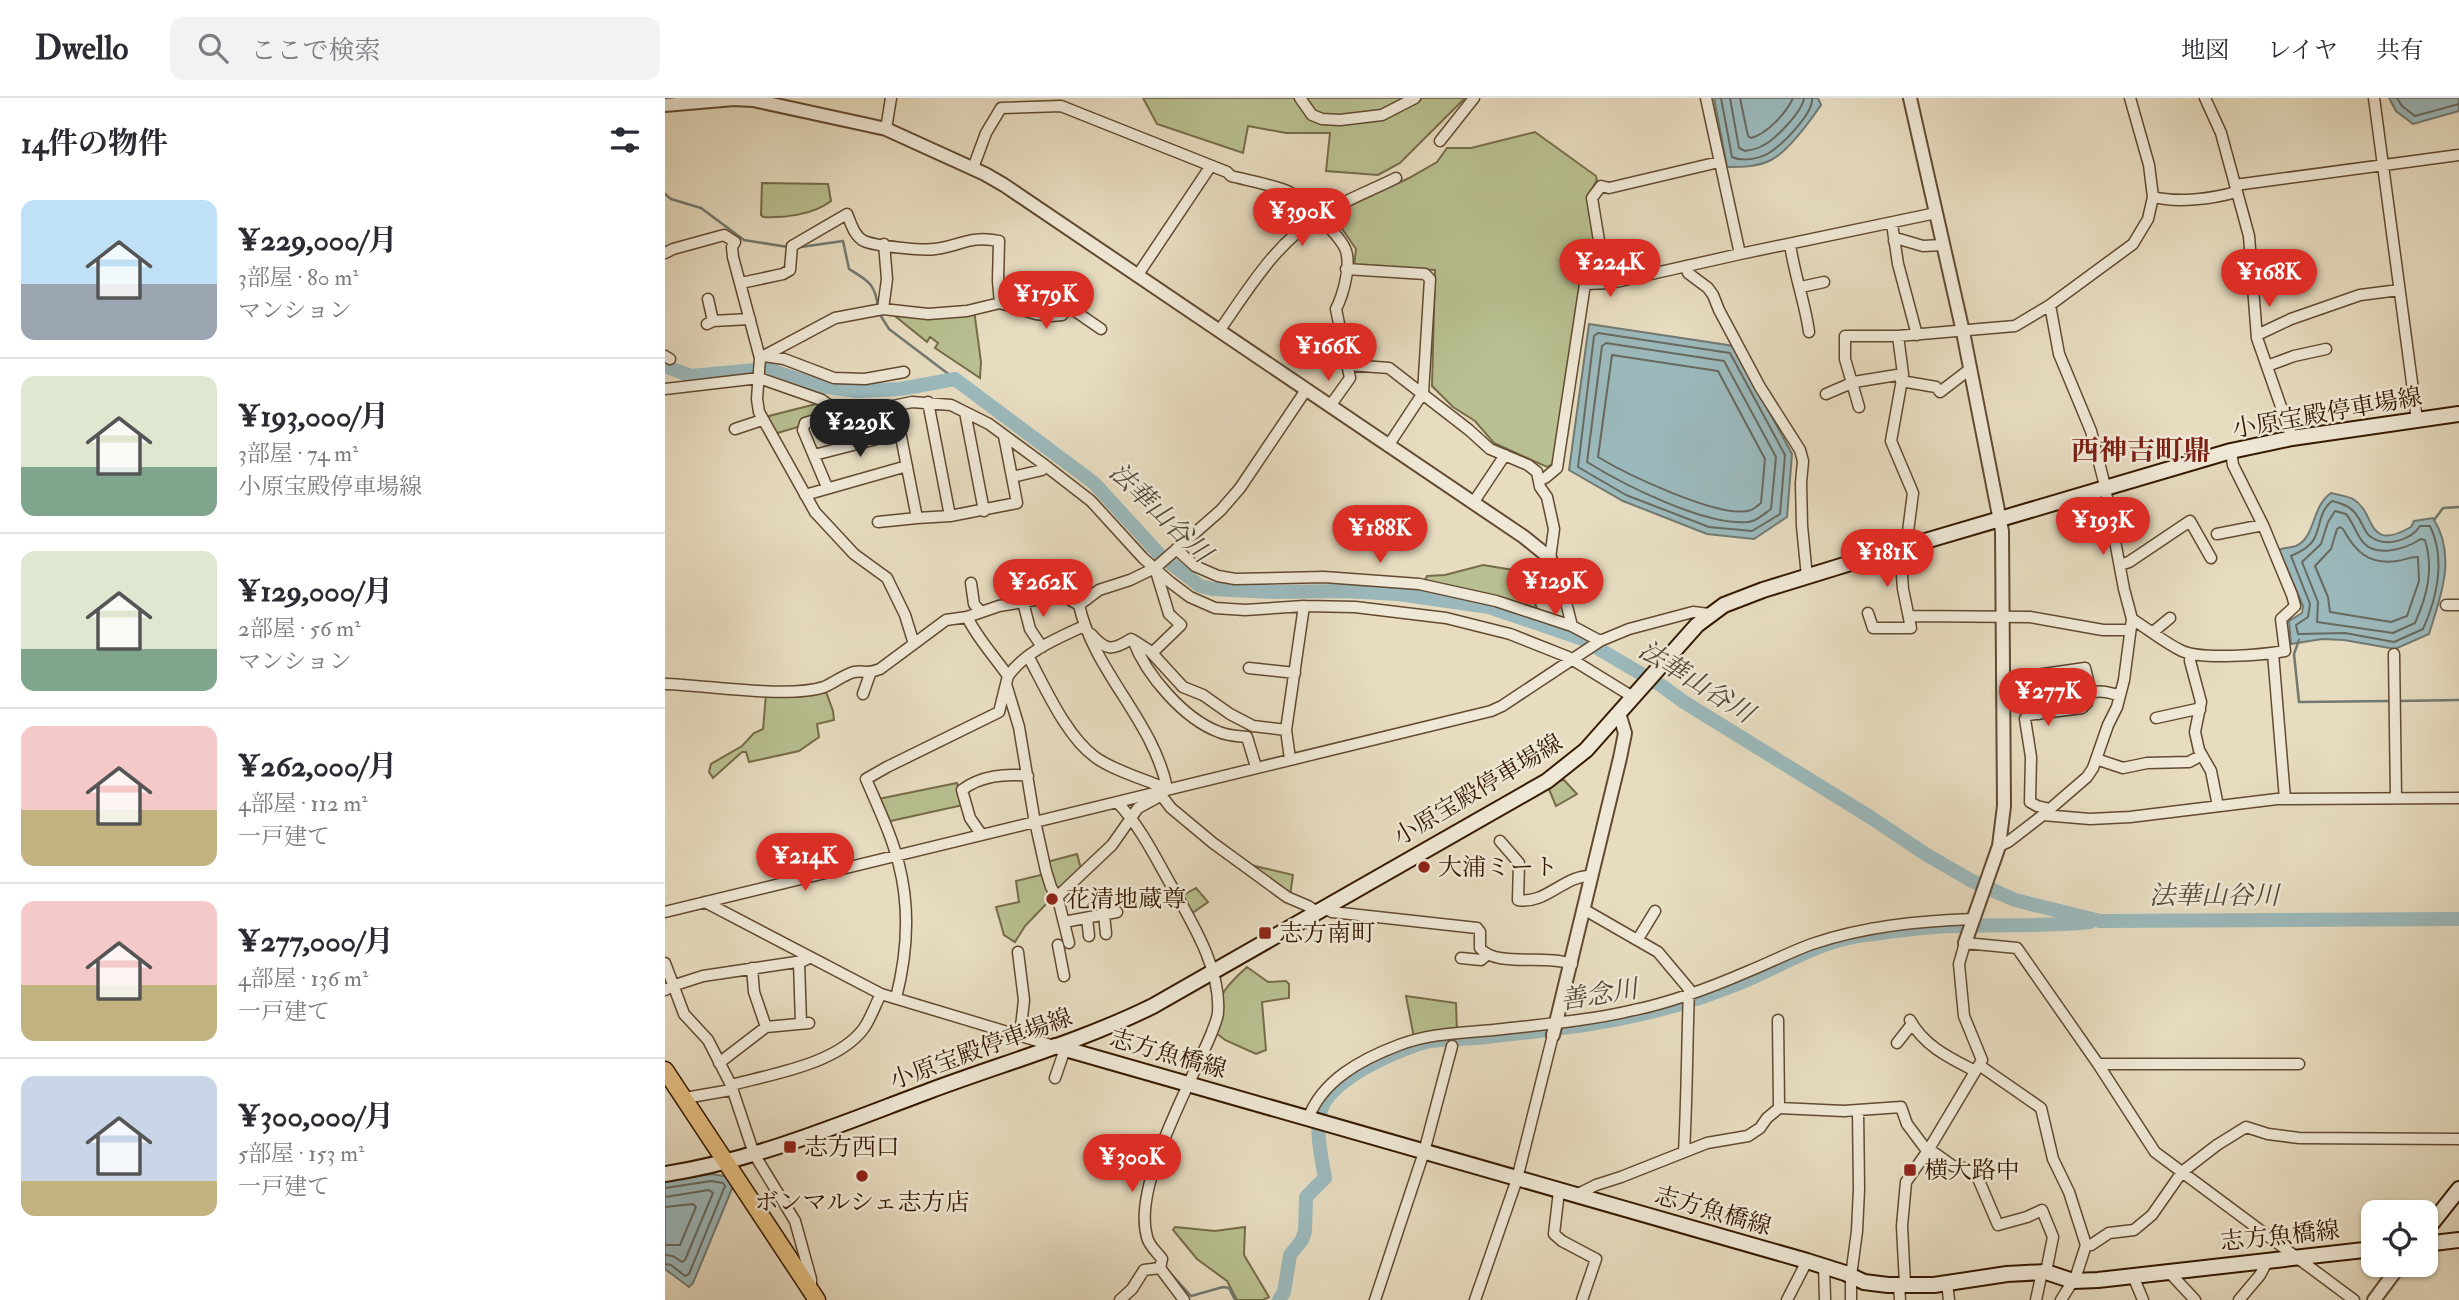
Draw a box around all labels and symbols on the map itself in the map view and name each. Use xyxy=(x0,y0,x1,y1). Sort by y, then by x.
pin: ¥390K xyxy=(1253,188,1351,248)
pin: ¥224K xyxy=(1561,240,1659,299)
pin: ¥168K xyxy=(2220,250,2318,309)
pin: ¥179K xyxy=(997,272,1095,331)
pin: ¥166K xyxy=(1279,324,1377,383)
street label: 小原宝殿停車場線 xyxy=(2230,381,2424,445)
pin: ¥229K xyxy=(811,400,909,459)
district label: 西神吉町鼎 xyxy=(2071,434,2211,469)
water label: 法華山谷川 xyxy=(1102,456,1220,572)
pin: ¥193K xyxy=(2054,498,2152,557)
pin: ¥188K xyxy=(1331,505,1429,565)
pin: ¥181K xyxy=(1838,530,1936,589)
pin: ¥129K xyxy=(1506,559,1604,618)
pin: ¥262K xyxy=(994,560,1092,619)
water label: 法華山谷川 xyxy=(1632,634,1762,732)
pin: ¥277K xyxy=(1999,668,2097,728)
street label: 小原宝殿停車場線 xyxy=(1388,727,1568,853)
pin: ¥214K xyxy=(756,834,854,893)
place label: 大浦ミート xyxy=(1438,852,1558,883)
marker: 大浦ミート xyxy=(1416,859,1432,875)
water label: 法華山谷川 xyxy=(2149,880,2282,912)
place label: 花清地蔵尊 xyxy=(1066,884,1186,915)
marker: 花清地蔵尊 xyxy=(1044,891,1060,907)
place label: 志方南町 xyxy=(1279,918,1375,949)
marker: 志方南町 xyxy=(1257,925,1273,941)
water label: 善念川 xyxy=(1558,973,1643,1017)
street label: 小原宝殿停車場線 xyxy=(885,1002,1077,1096)
street label: 志方魚橋線 xyxy=(1106,1023,1230,1085)
place label: 志方西口 xyxy=(804,1132,900,1163)
pin: ¥300K xyxy=(1083,1134,1181,1194)
marker: 志方西口 xyxy=(782,1139,798,1155)
place label: 横大路中 xyxy=(1924,1155,2020,1186)
marker: 横大路中 xyxy=(1902,1162,1918,1178)
marker: ボンマルシェ志方店 xyxy=(854,1168,870,1184)
street label: 志方魚橋線 xyxy=(1651,1180,1775,1242)
place label: ボンマルシェ志方店 xyxy=(755,1187,969,1218)
street label: 志方魚橋線 xyxy=(2219,1214,2341,1258)

